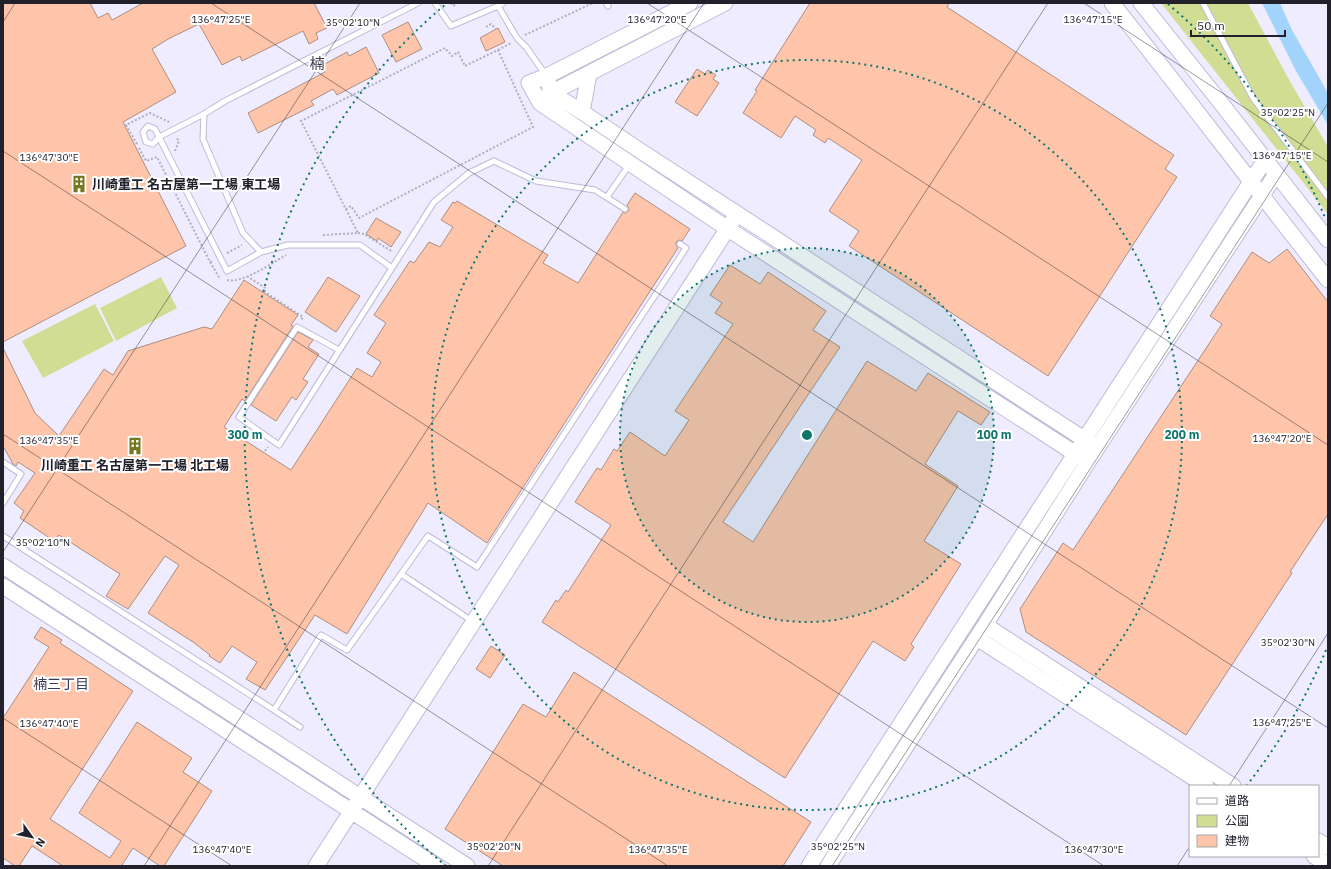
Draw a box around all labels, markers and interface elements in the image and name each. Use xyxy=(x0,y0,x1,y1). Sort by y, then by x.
scale bar xyxy=(1191,12,1285,38)
text: 136°47'25"E xyxy=(191,13,251,26)
text: 136°47'20"E xyxy=(627,13,687,26)
text: 136°47'15"E xyxy=(1063,13,1123,26)
text: 35°02'10"N xyxy=(326,16,380,29)
text: 50 m xyxy=(1197,18,1225,33)
district label: 楠 xyxy=(309,54,325,73)
text: 35°02'25"N xyxy=(1261,106,1315,119)
text: 136°47'15"E xyxy=(1252,149,1312,162)
text: 136°47'30"E xyxy=(19,151,79,164)
building icon: 川崎重工 名古屋第一工場 東工場 xyxy=(69,174,89,194)
place label: 川崎重工 名古屋第一工場 東工場 xyxy=(92,176,280,193)
text: 300 m xyxy=(227,427,263,442)
text: 100 m xyxy=(976,427,1012,442)
text: 200 m xyxy=(1164,427,1200,442)
centre of rings xyxy=(800,428,814,442)
text: 136°47'20"E xyxy=(1252,432,1312,445)
text: 136°47'35"E xyxy=(19,434,79,447)
building icon: 川崎重工 名古屋第一工場 北工場 xyxy=(125,436,145,456)
place label: 川崎重工 名古屋第一工場 北工場 xyxy=(41,457,229,474)
text: 35°02'10"N xyxy=(16,536,70,549)
text: 35°02'30"N xyxy=(1261,636,1315,649)
district label: 楠三丁目 xyxy=(33,675,89,693)
text: 136°47'25"E xyxy=(1252,716,1312,729)
text: 136°47'40"E xyxy=(19,717,79,730)
legend xyxy=(1189,785,1319,857)
text: 道路 xyxy=(1225,793,1249,808)
text: 公園 xyxy=(1225,813,1249,828)
north arrow xyxy=(12,817,52,857)
text: 建物 xyxy=(1225,833,1249,848)
text: N xyxy=(32,835,48,850)
text: 35°02'20"N xyxy=(467,840,521,853)
text: 35°02'25"N xyxy=(811,840,865,853)
text: 136°47'40"E xyxy=(192,843,252,856)
text: 136°47'35"E xyxy=(628,843,688,856)
text: 136°47'30"E xyxy=(1064,843,1124,856)

